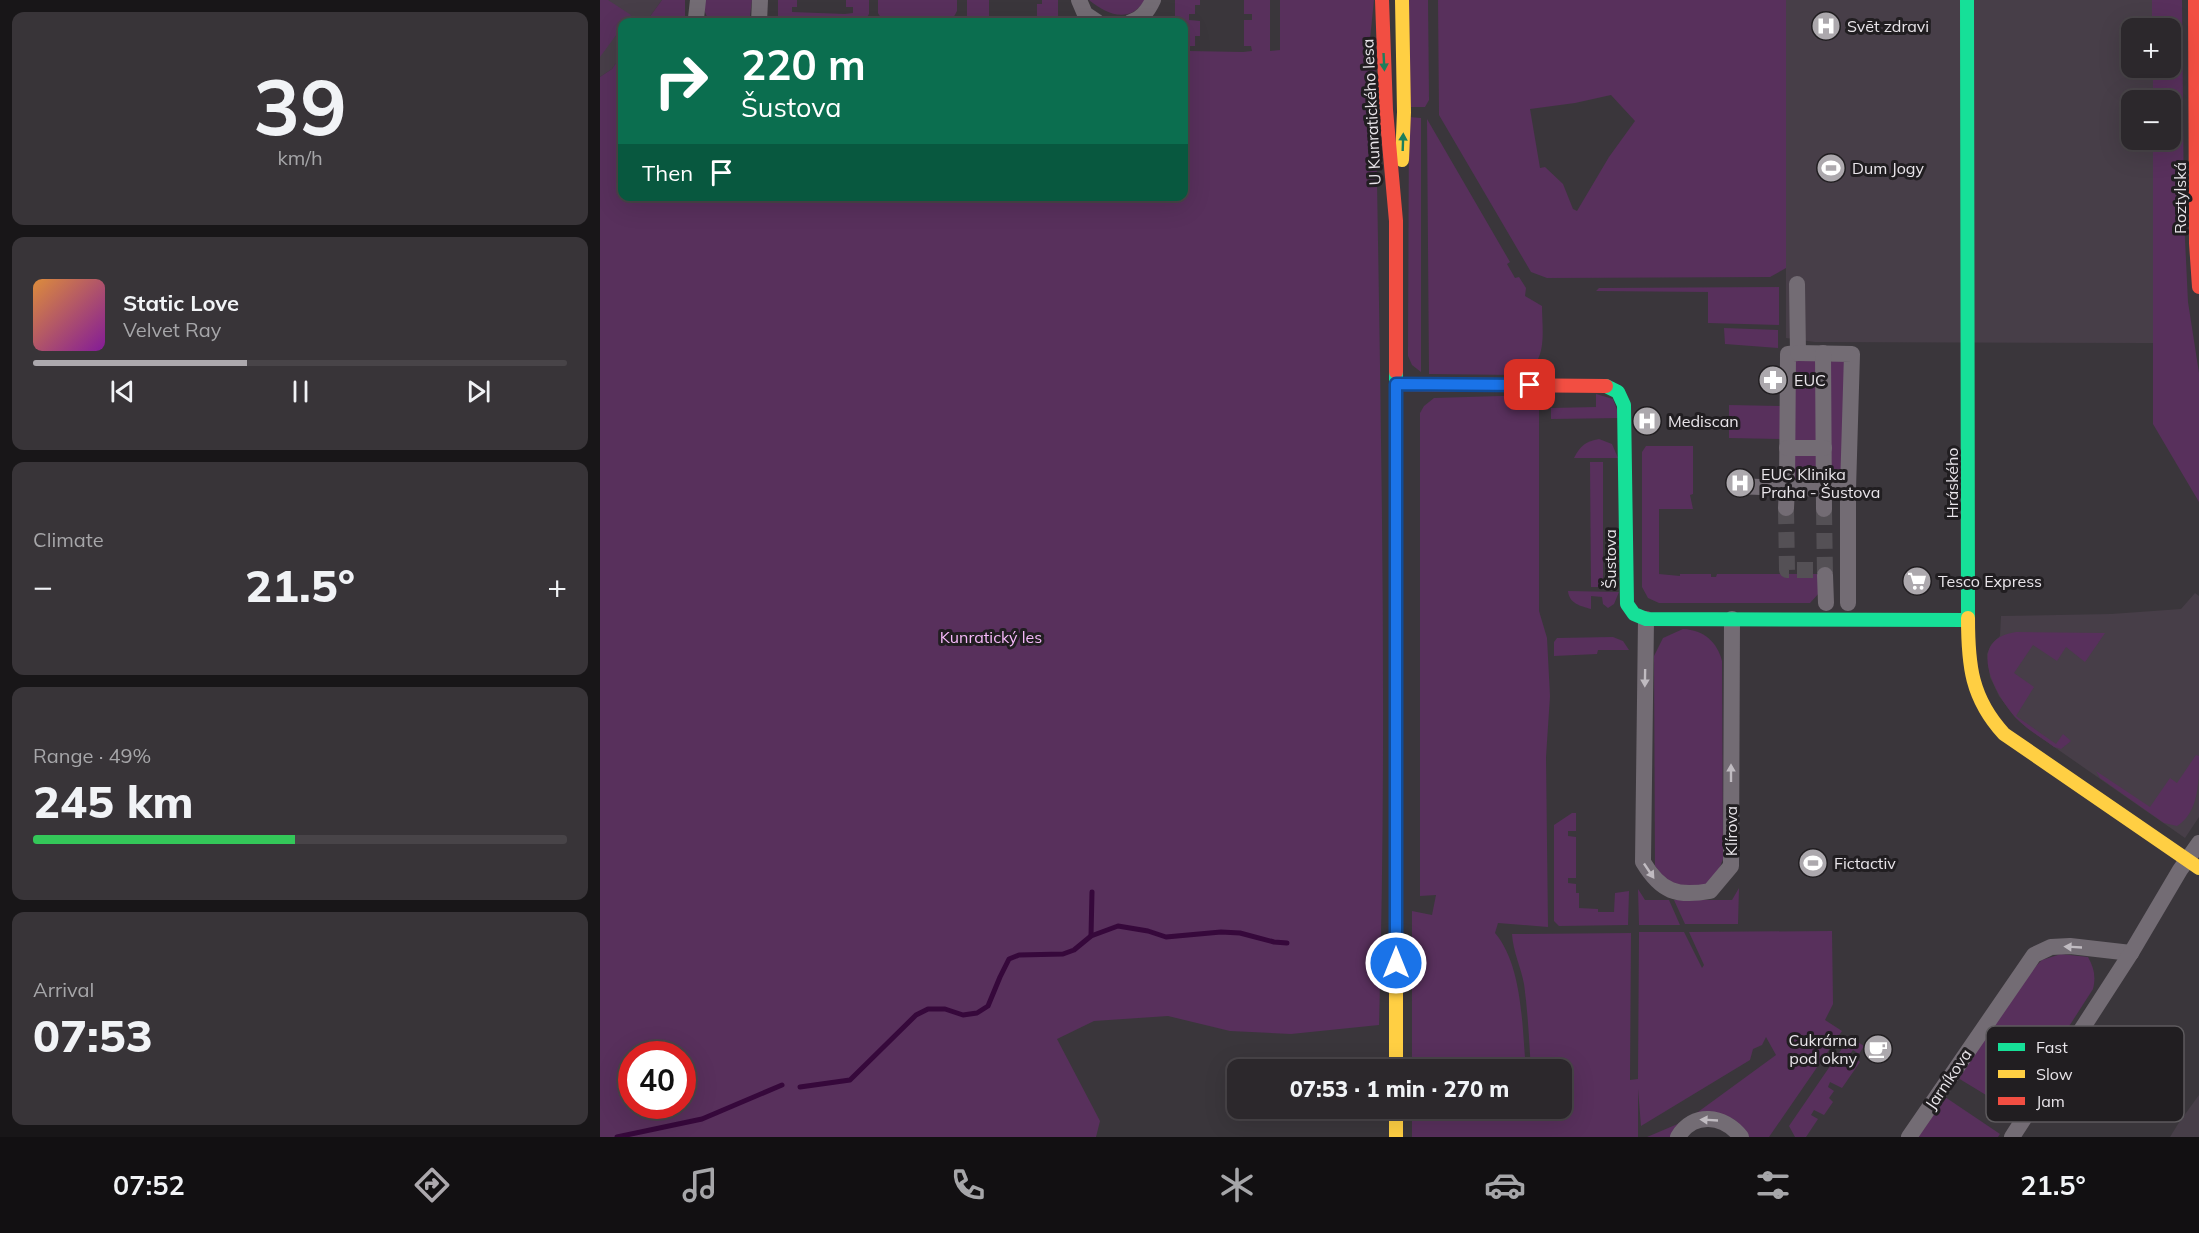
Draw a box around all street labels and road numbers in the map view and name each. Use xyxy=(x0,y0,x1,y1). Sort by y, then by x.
street label: U Kunratického lesa xyxy=(1357,38,1385,186)
street label: Roztylská xyxy=(2170,162,2190,234)
street label: Hráského xyxy=(1942,448,1962,518)
street label: Šustova xyxy=(1600,529,1620,589)
street label: Klírova xyxy=(1721,806,1741,856)
street label: Jarníkova xyxy=(1920,1045,1976,1113)

